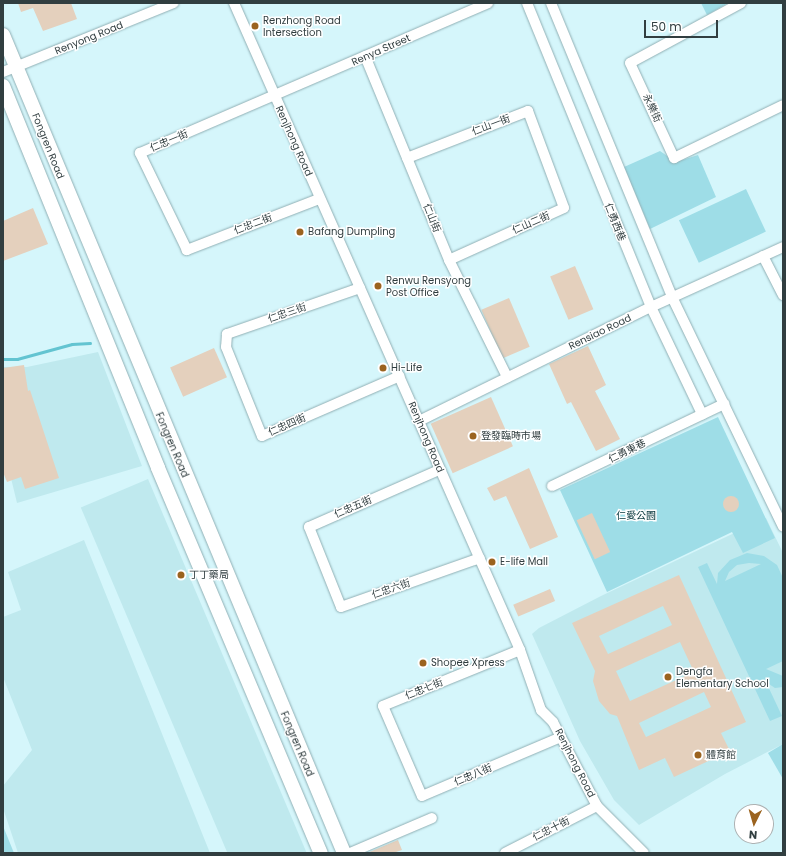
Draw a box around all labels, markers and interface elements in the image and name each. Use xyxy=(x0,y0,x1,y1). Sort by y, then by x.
scale bar xyxy=(646,12,720,38)
place label: Renzhong Road Intersection xyxy=(263,14,341,38)
text: 50 m xyxy=(651,18,682,35)
street label: Renyong Road xyxy=(53,19,125,57)
marker: Renzhong Road Intersection xyxy=(250,21,260,31)
street label: Renya Street xyxy=(350,32,412,68)
street label: 永樂街 xyxy=(640,92,664,124)
street label: Renjhong Road xyxy=(273,104,315,178)
street label: Fongren Road xyxy=(29,111,67,181)
street label: 仁山一街 xyxy=(470,112,512,138)
street label: 仁忠一街 xyxy=(148,128,190,154)
street label: 仁勇西巷 xyxy=(602,201,628,243)
street label: 仁山街 xyxy=(421,202,443,234)
street label: 仁山二街 xyxy=(510,209,552,237)
street label: 仁忠二街 xyxy=(232,211,274,237)
place label: Bafang Dumpling xyxy=(308,226,395,238)
marker: Bafang Dumpling xyxy=(295,227,305,237)
place label: Renwu Rensyong Post Office xyxy=(386,274,471,298)
marker: Renwu Rensyong Post Office xyxy=(373,281,383,291)
street label: 仁忠三街 xyxy=(266,301,308,325)
street label: Rensiao Road xyxy=(567,312,633,352)
place label: Hi-Life xyxy=(391,362,422,374)
marker: Hi-Life xyxy=(378,363,388,373)
street label: Renjhong Road xyxy=(406,400,446,474)
street label: Fongren Road xyxy=(153,411,191,479)
street label: 仁忠四街 xyxy=(266,411,308,439)
place label: 登發臨時市場 xyxy=(481,430,541,442)
marker: 登發臨時市場 xyxy=(468,431,478,441)
street label: 仁勇東巷 xyxy=(606,437,648,465)
street label: 仁忠五街 xyxy=(332,493,374,521)
park label: 仁愛公園 xyxy=(616,510,656,522)
place label: E-life Mall xyxy=(500,556,548,568)
marker: E-life Mall xyxy=(487,557,497,567)
place label: 丁丁藥局 xyxy=(189,569,229,581)
marker: 丁丁藥局 xyxy=(176,570,186,580)
street label: 仁忠六街 xyxy=(370,577,412,601)
place label: Shopee Xpress xyxy=(431,657,505,669)
marker: Shopee Xpress xyxy=(418,658,428,668)
place label: Dengfa Elementary School xyxy=(676,665,769,688)
marker: Dengfa Elementary School xyxy=(663,672,673,682)
street label: 仁忠七街 xyxy=(403,676,445,702)
street label: Fongren Road xyxy=(278,710,316,778)
street label: Renjhong Road xyxy=(552,727,598,799)
place label: 體育館 xyxy=(706,749,736,761)
marker: 體育館 xyxy=(693,750,703,760)
street label: 仁忠八街 xyxy=(452,762,494,788)
north arrow xyxy=(734,804,774,844)
street label: 仁忠十街 xyxy=(530,815,572,843)
text: N xyxy=(748,827,758,843)

